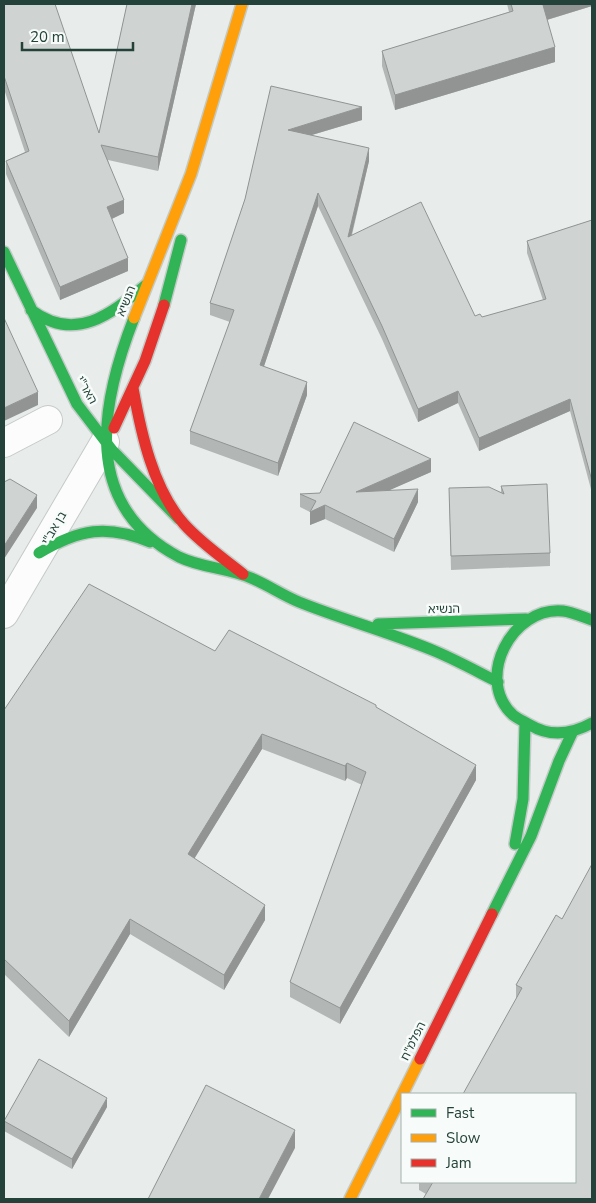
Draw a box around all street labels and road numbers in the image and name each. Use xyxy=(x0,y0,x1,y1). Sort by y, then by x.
street label: הנשיא xyxy=(113,283,139,319)
street label: האר"י xyxy=(73,373,101,407)
street label: בן אב"י xyxy=(38,508,70,548)
street label: הנשיא xyxy=(428,601,460,617)
street label: הפלמ"ח xyxy=(397,1019,429,1063)

